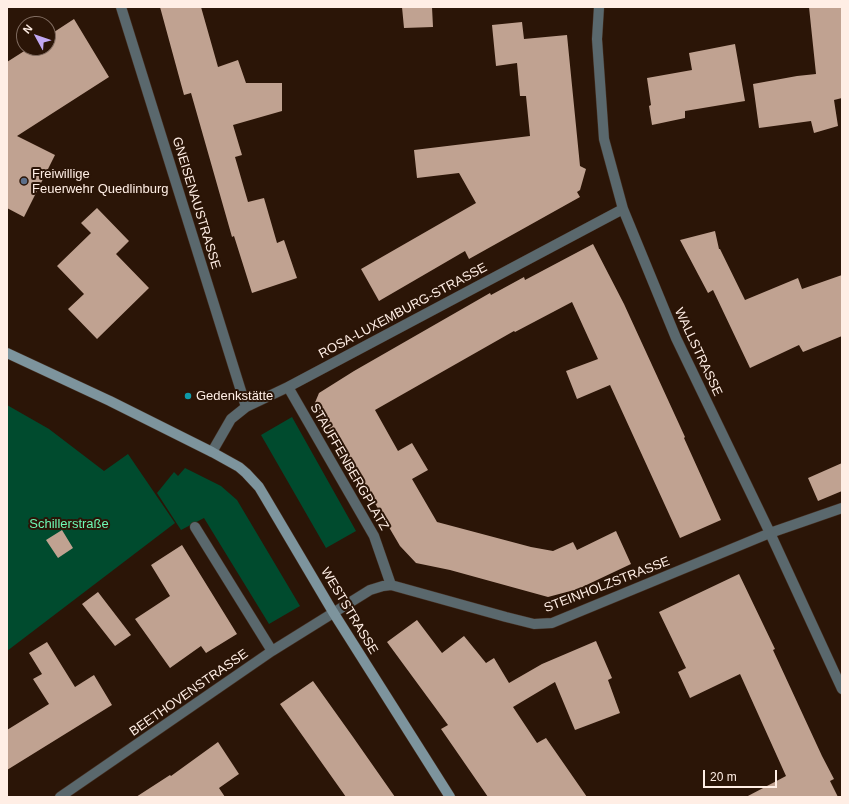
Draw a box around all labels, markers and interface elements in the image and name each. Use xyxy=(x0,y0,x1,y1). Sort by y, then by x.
north arrow xyxy=(16,16,56,56)
text: N xyxy=(20,22,35,36)
street label: GNEISENAUSTRASSE xyxy=(168,135,224,271)
place label: Freiwillige Feuerwehr Quedlinburg xyxy=(32,166,169,197)
marker: Freiwillige Feuerwehr Quedlinburg xyxy=(19,176,29,186)
street label: ROSA-LUXEMBURG-STRASSE xyxy=(316,260,490,362)
street label: WALLSTRASSE xyxy=(671,305,725,399)
place label: Gedenkstätte xyxy=(196,388,273,404)
marker: Gedenkstätte xyxy=(183,391,193,401)
street label: STAUFFENBERGPLATZ xyxy=(306,401,392,533)
park label: Schillerstraße xyxy=(29,516,109,532)
street label: STEINHOLZSTRASSE xyxy=(542,554,672,616)
street label: WESTSTRASSE xyxy=(317,565,381,657)
street label: BEETHOVENSTRASSE xyxy=(127,646,251,740)
scale bar xyxy=(705,762,779,788)
text: 20 m xyxy=(710,770,737,784)

